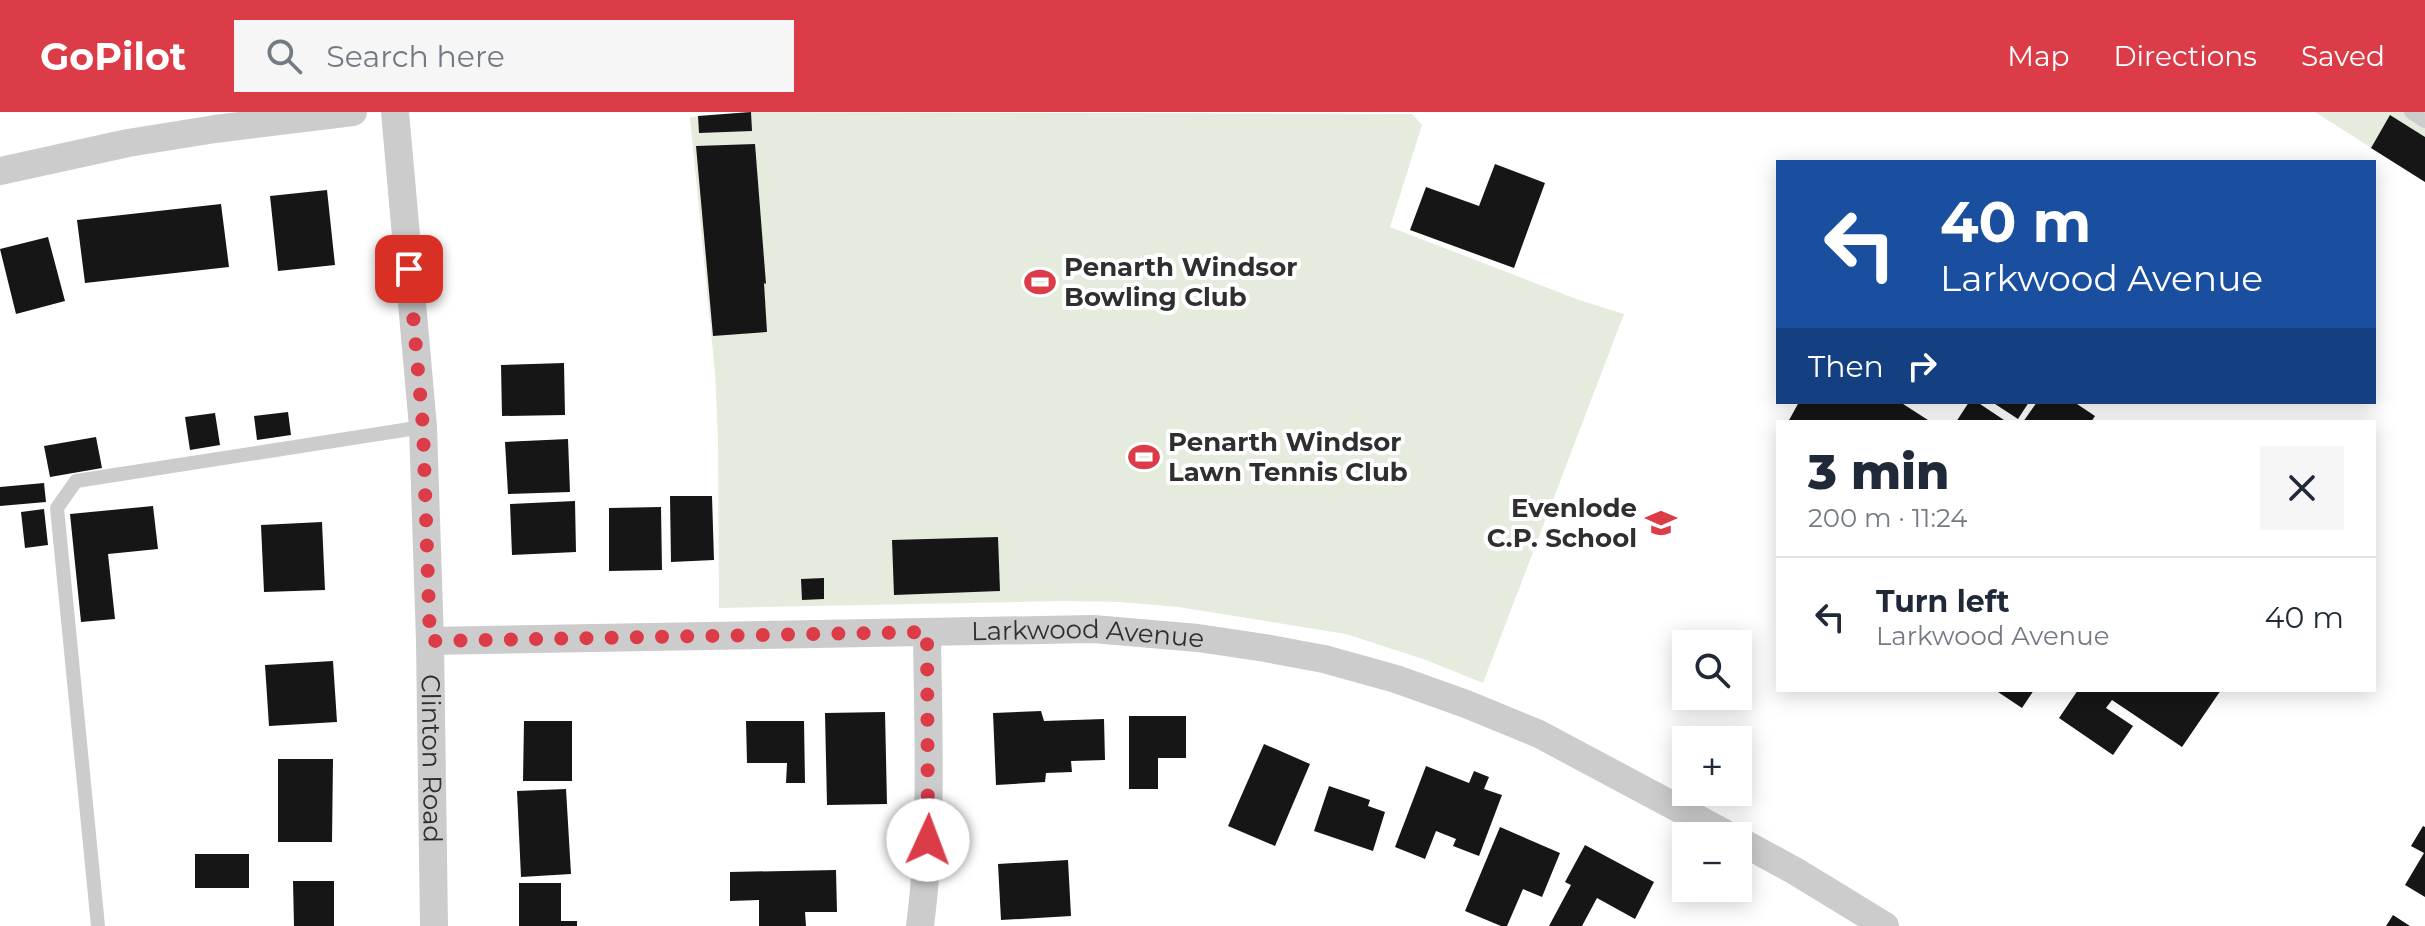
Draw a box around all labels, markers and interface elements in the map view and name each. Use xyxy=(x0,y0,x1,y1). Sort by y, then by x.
search box xyxy=(234,20,794,92)
text: GoPilot xyxy=(40,33,186,80)
icon: search xyxy=(262,34,306,78)
text: Search here xyxy=(326,38,505,75)
text: Map xyxy=(2007,39,2069,73)
text: Directions xyxy=(2113,39,2257,73)
text: Saved xyxy=(2301,39,2385,73)
text: 40 m xyxy=(1940,188,2091,256)
icon: left xyxy=(1808,192,1912,296)
pin xyxy=(375,235,443,303)
icon: arrive xyxy=(387,247,431,291)
place label: Penarth Windsor Bowling Club xyxy=(1064,251,1297,313)
text: Larkwood Avenue xyxy=(1940,256,2263,300)
sports icon: Penarth Windsor Bowling Club xyxy=(1023,265,1057,299)
icon: right xyxy=(1900,344,1944,388)
text: Then xyxy=(1808,348,1884,385)
place label: Penarth Windsor Lawn Tennis Club xyxy=(1168,426,1408,488)
sports icon: Penarth Windsor Lawn Tennis Club xyxy=(1127,440,1161,474)
text: 3 min xyxy=(1808,443,1950,501)
button: close xyxy=(2260,446,2344,530)
place label: Evenlode C.P. School xyxy=(1487,492,1637,554)
text: 200 m · 11:24 xyxy=(1808,502,1967,534)
school or university icon: Evenlode C.P. School xyxy=(1644,506,1678,540)
text: Turn left xyxy=(1876,583,2009,620)
icon: left xyxy=(1808,595,1852,639)
text: 40 m xyxy=(2265,599,2344,636)
street label: Larkwood Avenue xyxy=(971,613,1206,654)
text: Larkwood Avenue xyxy=(1876,620,2109,652)
map controls xyxy=(1672,630,1752,902)
button: search xyxy=(1672,630,1752,710)
street label: Clinton Road xyxy=(414,674,449,843)
button: + xyxy=(1672,726,1752,806)
position arrow xyxy=(886,798,970,882)
button: − xyxy=(1672,822,1752,902)

